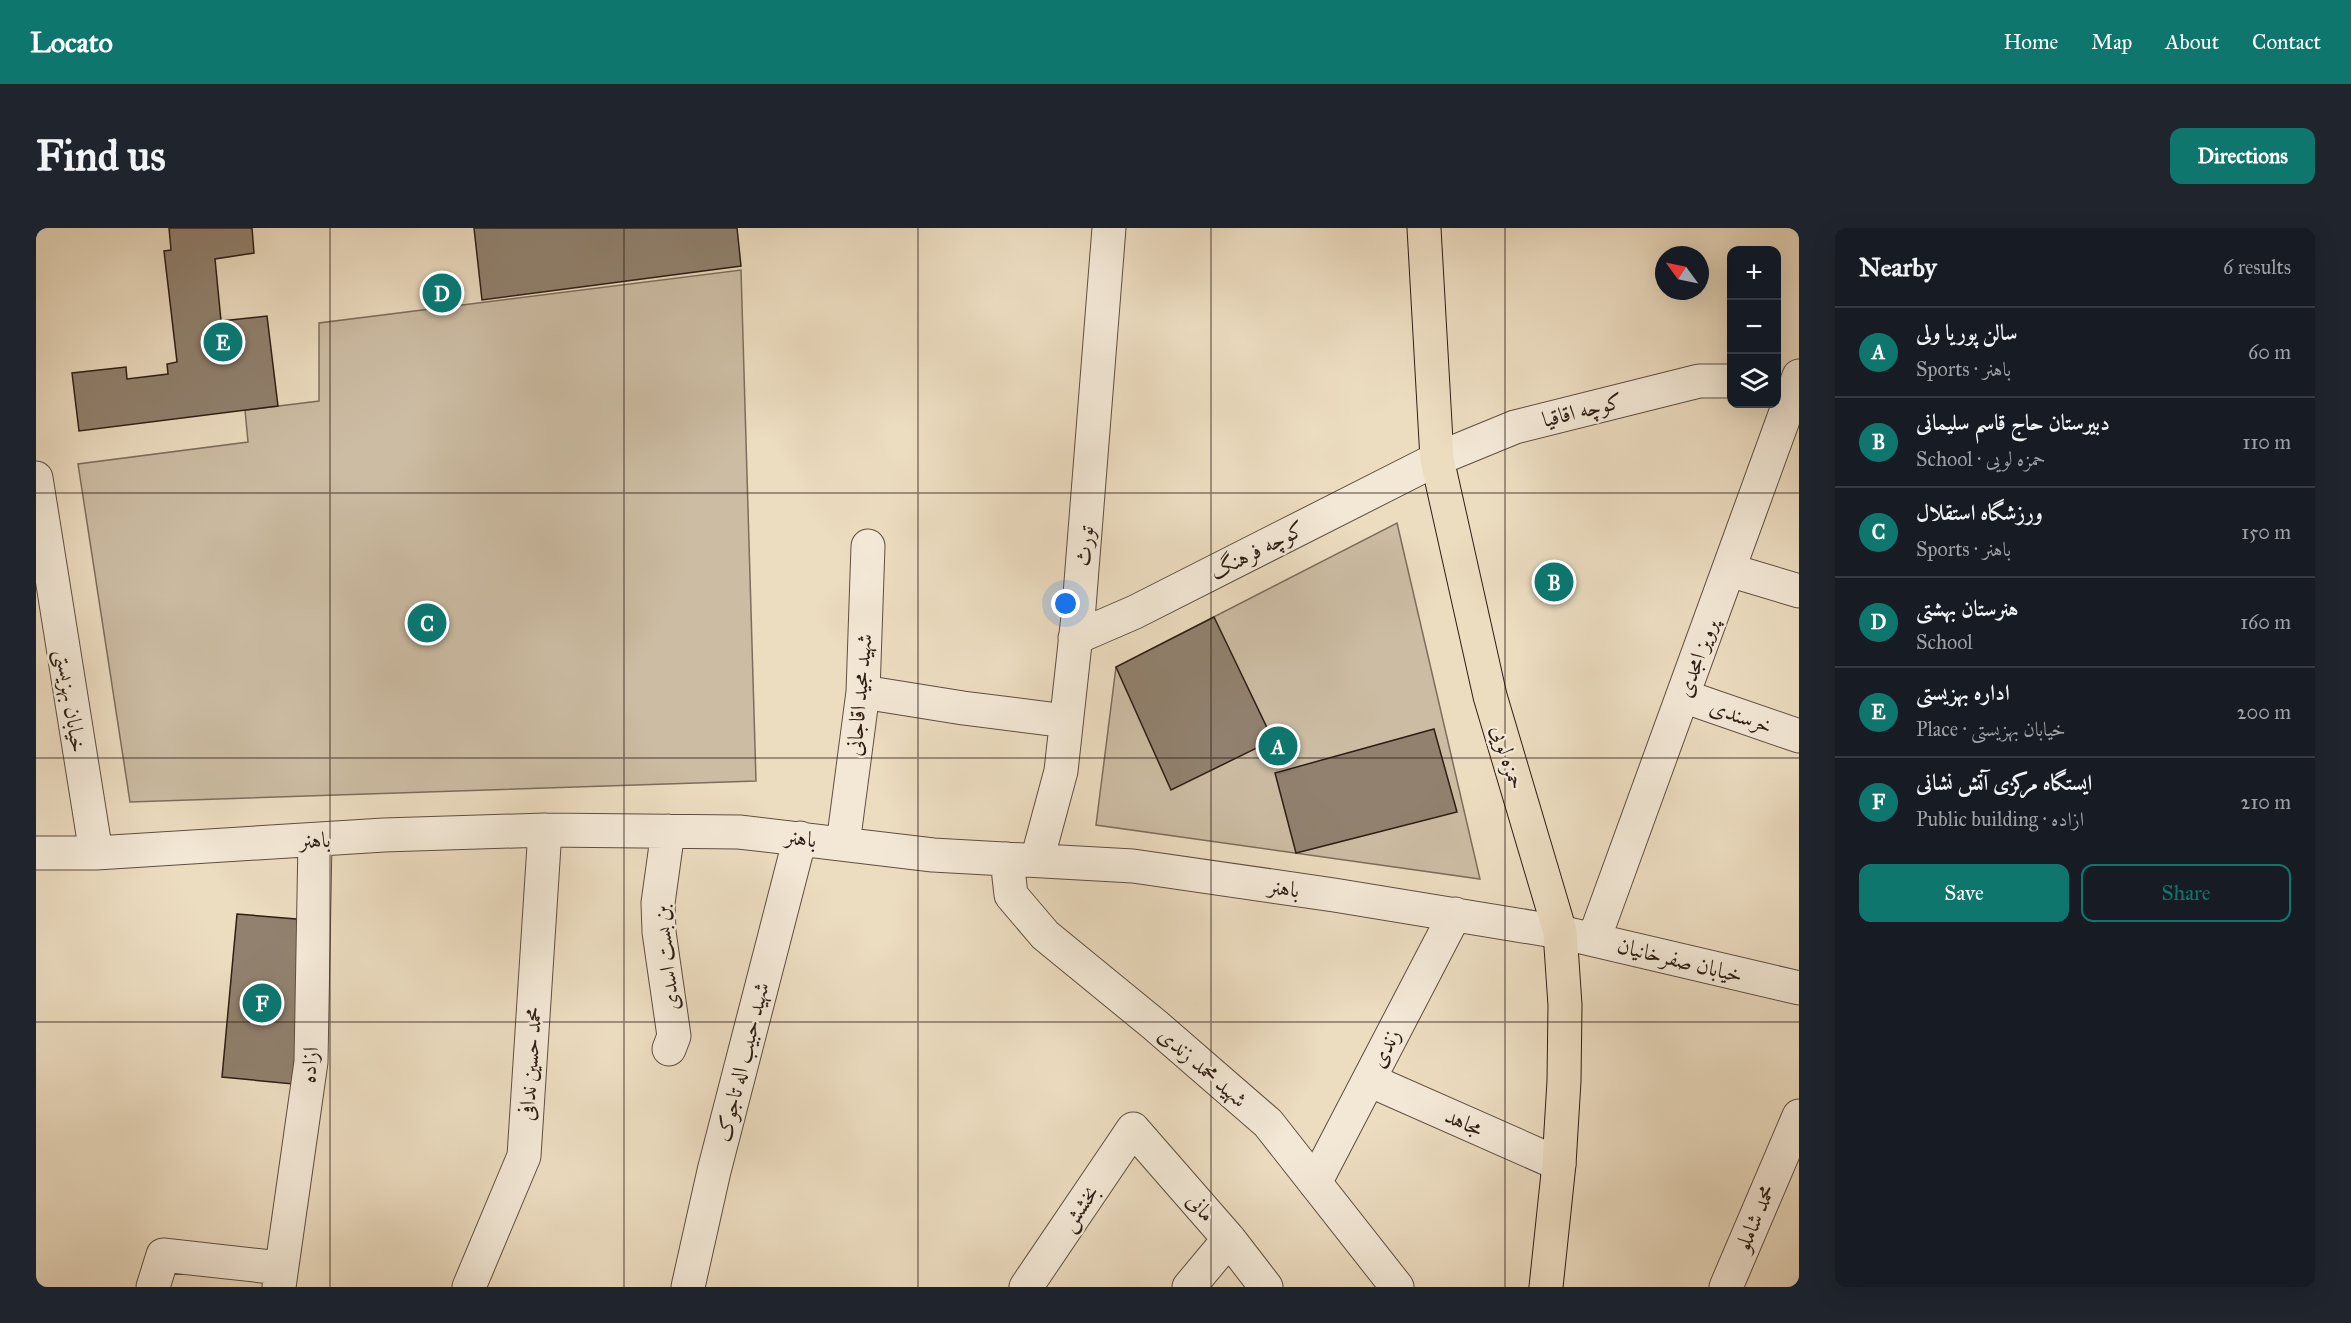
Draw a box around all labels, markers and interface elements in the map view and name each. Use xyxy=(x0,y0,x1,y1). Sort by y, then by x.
text: Locato xyxy=(30,25,113,60)
text: Home xyxy=(2003,29,2058,55)
text: Map xyxy=(2091,29,2132,55)
text: About xyxy=(2165,29,2219,55)
text: Contact xyxy=(2252,29,2321,55)
button: Directions xyxy=(2170,128,2315,184)
text: Find us xyxy=(36,130,166,182)
north arrow xyxy=(1655,246,1709,300)
map controls xyxy=(1727,246,1781,408)
button: + xyxy=(1727,246,1781,300)
text: Nearby xyxy=(1859,251,1937,283)
text: 6 results xyxy=(2223,255,2291,279)
pin: D xyxy=(422,270,462,316)
button: − xyxy=(1727,300,1781,354)
text: سالن پوریا ولی xyxy=(1916,319,2017,346)
pin: E xyxy=(204,320,243,364)
text: A xyxy=(1872,340,1885,364)
text: 60 m xyxy=(2248,340,2291,364)
button: layers xyxy=(1727,354,1781,408)
text: Sports · باهنر xyxy=(1916,357,2011,381)
street label: کوچه اقاقیا xyxy=(1539,387,1625,435)
text: دبیرستان حاج قاسم سلیمانی xyxy=(1916,409,2110,436)
text: B xyxy=(1872,430,1885,454)
text: 110 m xyxy=(2243,430,2291,454)
text: School · حمزه لویی xyxy=(1916,447,2046,471)
text: ورزشگاه استقلال xyxy=(1916,499,2043,526)
street label: کوچه فرهنگ xyxy=(1205,515,1310,587)
text: C xyxy=(1872,520,1885,544)
text: 150 m xyxy=(2241,520,2291,544)
street label: تورث xyxy=(1069,524,1099,568)
text: Sports · باهنر xyxy=(1916,537,2011,561)
pin: B xyxy=(1534,560,1574,604)
your location xyxy=(1051,589,1080,618)
text: هنرستان بهشتی xyxy=(1916,595,2018,622)
pin: C xyxy=(408,600,446,646)
text: D xyxy=(1871,610,1886,634)
text: 160 m xyxy=(2240,610,2291,634)
street label: پرویز امجدی xyxy=(1670,613,1725,701)
text: School xyxy=(1916,630,1973,654)
street label: شهید مجید اقاجانی xyxy=(840,633,879,757)
street label: خیابان بهزیستی xyxy=(48,647,92,755)
text: اداره بهزیستی xyxy=(1916,679,2010,706)
street label: خرسندی xyxy=(1706,693,1776,739)
text: E xyxy=(1871,700,1886,724)
text: 200 m xyxy=(2237,700,2291,724)
text: Place · خیابان بهزیستی xyxy=(1916,717,2066,741)
street label: حمزه لویی xyxy=(1484,722,1531,793)
pin: A xyxy=(1258,724,1298,768)
text: ایستگاه مرکزی آتش نشانی xyxy=(1916,769,2092,796)
text: F xyxy=(1872,790,1885,814)
text: 210 m xyxy=(2241,790,2291,814)
text: Public building · ازاده xyxy=(1916,807,2084,831)
street label: باهنر xyxy=(782,822,818,853)
street label: باهنر xyxy=(297,826,331,854)
button: Save xyxy=(1859,864,2069,922)
button: Share xyxy=(2081,864,2291,922)
street label: باهنر xyxy=(1265,872,1301,904)
street label: بن بست اسدی xyxy=(647,904,685,1012)
street label: خیابان صفرخانیان xyxy=(1614,931,1746,990)
street label: شهید حبیب اله تاجوک xyxy=(709,979,776,1145)
pin: F xyxy=(242,980,282,1026)
street label: محمد حسین ندافی xyxy=(513,1006,547,1122)
street label: شهید محمد زندی xyxy=(1152,1021,1253,1114)
street label: زندی xyxy=(1364,1024,1406,1072)
street label: ازاده xyxy=(294,1046,324,1084)
street label: مجاهد xyxy=(1441,1102,1488,1142)
street label: بخشش xyxy=(1054,1180,1106,1238)
street label: محمد شاملو xyxy=(1728,1181,1781,1257)
street label: مانی xyxy=(1181,1187,1221,1227)

